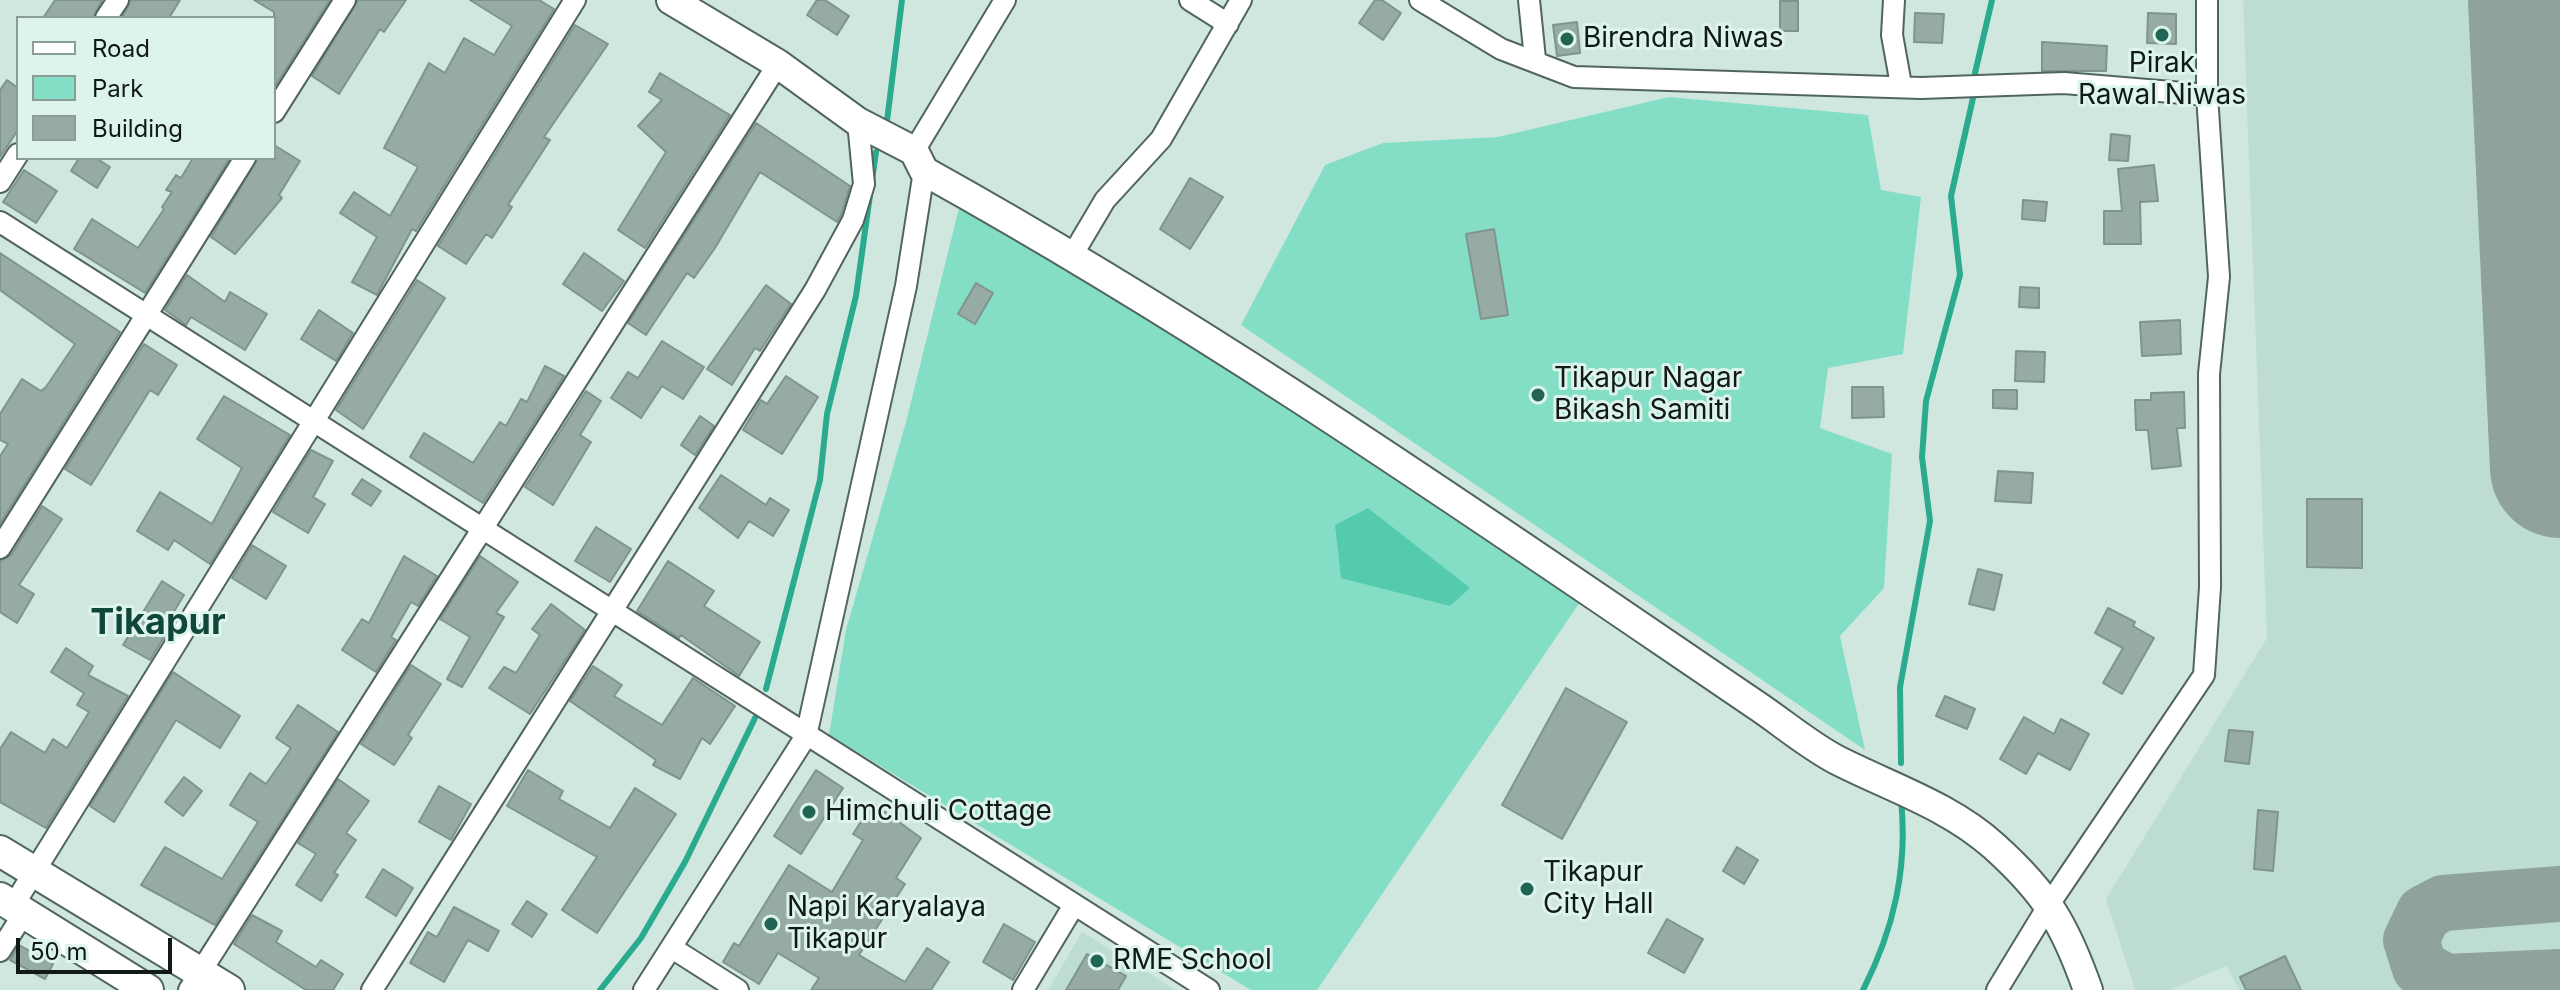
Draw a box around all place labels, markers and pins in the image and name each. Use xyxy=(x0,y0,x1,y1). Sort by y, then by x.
place label: Birendra Niwas xyxy=(1583,22,1784,56)
marker: Pirak Rawal Niwas xyxy=(2153,26,2171,44)
marker: Birendra Niwas xyxy=(1558,30,1576,48)
place label: Pirak Rawal Niwas xyxy=(2078,47,2246,113)
place label: Tikapur Nagar Bikash Samiti xyxy=(1554,362,1742,428)
marker: Tikapur Nagar Bikash Samiti xyxy=(1529,386,1547,404)
place label: Himchuli Cottage xyxy=(825,795,1052,829)
marker: Himchuli Cottage xyxy=(800,803,818,821)
place label: Tikapur City Hall xyxy=(1543,856,1654,922)
marker: Tikapur City Hall xyxy=(1518,880,1536,898)
place label: Napi Karyalaya Tikapur xyxy=(787,891,986,957)
marker: Napi Karyalaya Tikapur xyxy=(762,915,780,933)
place label: RME School xyxy=(1113,944,1272,978)
marker: RME School xyxy=(1088,952,1106,970)

